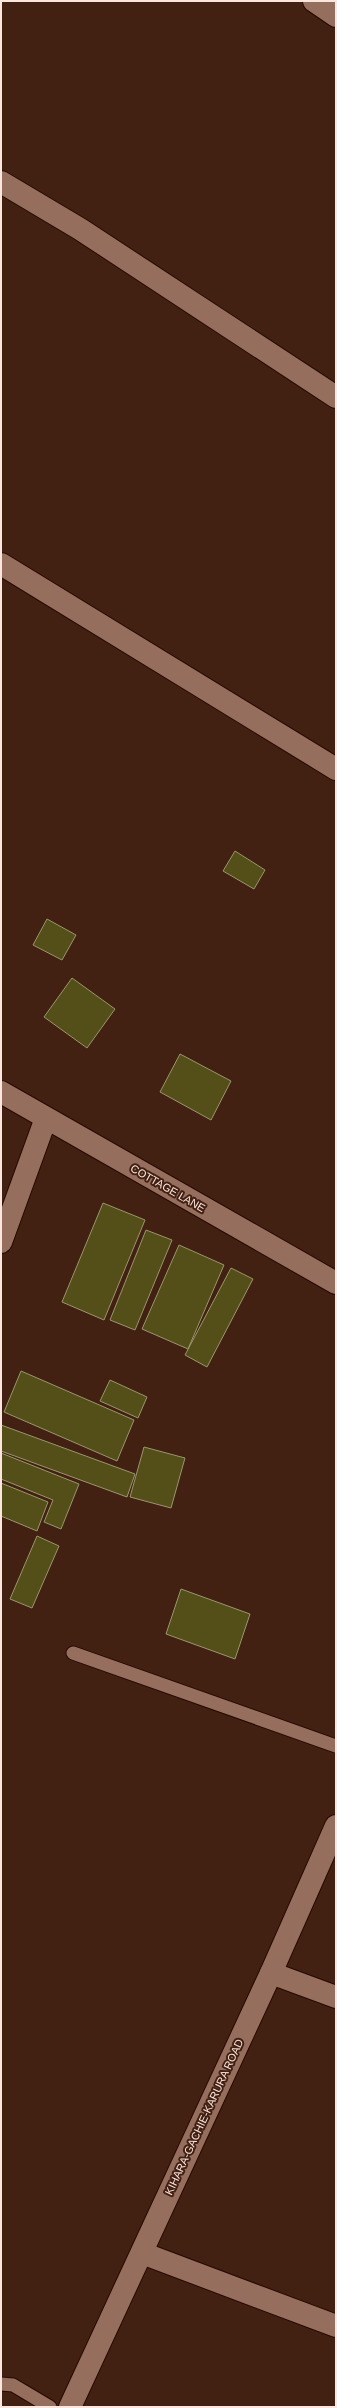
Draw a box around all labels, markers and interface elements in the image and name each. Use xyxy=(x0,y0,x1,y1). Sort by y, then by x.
street label: COTTAGE LANE xyxy=(129,1162,207,1214)
street label: KIHARA-GACHIE-KARURA ROAD xyxy=(163,2037,245,2197)

